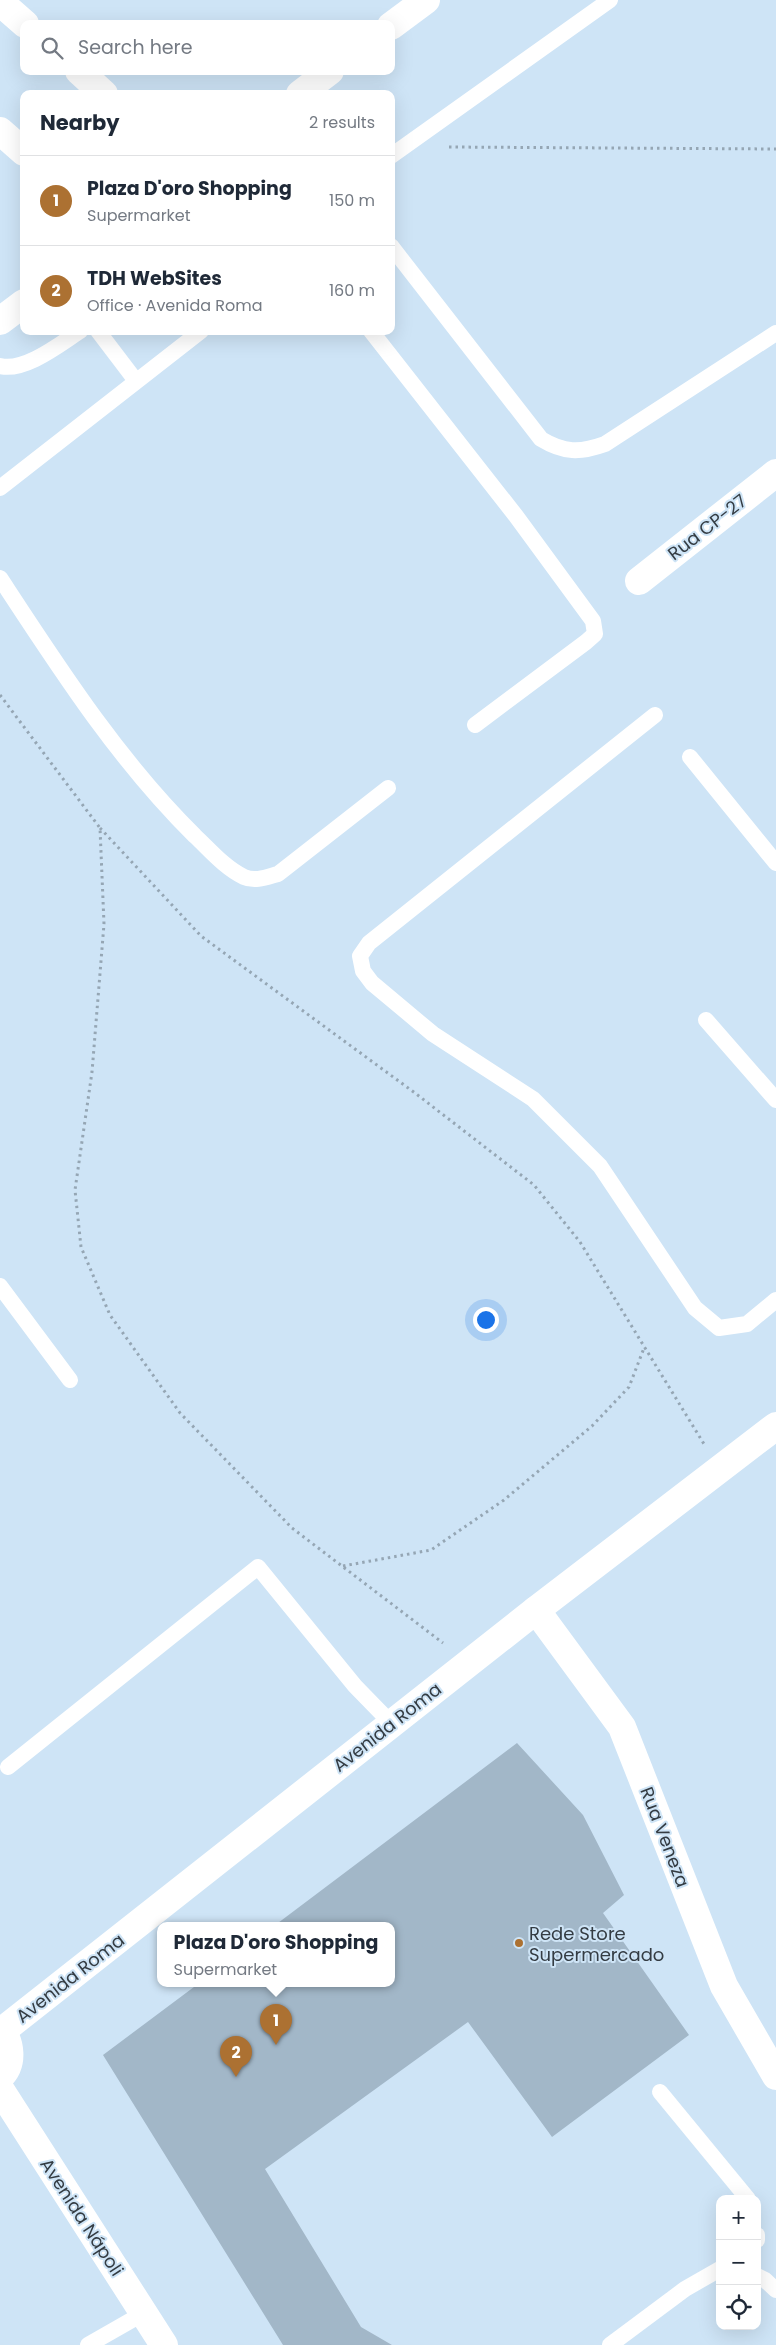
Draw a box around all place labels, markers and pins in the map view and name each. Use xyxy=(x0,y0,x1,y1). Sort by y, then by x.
place label: Rede Store Supermercado xyxy=(529,1921,664,1967)
marker: Rede Store Supermercado xyxy=(513,1937,525,1949)
pin: 1 xyxy=(260,2004,292,2045)
pin: 2 xyxy=(220,2036,252,2077)

